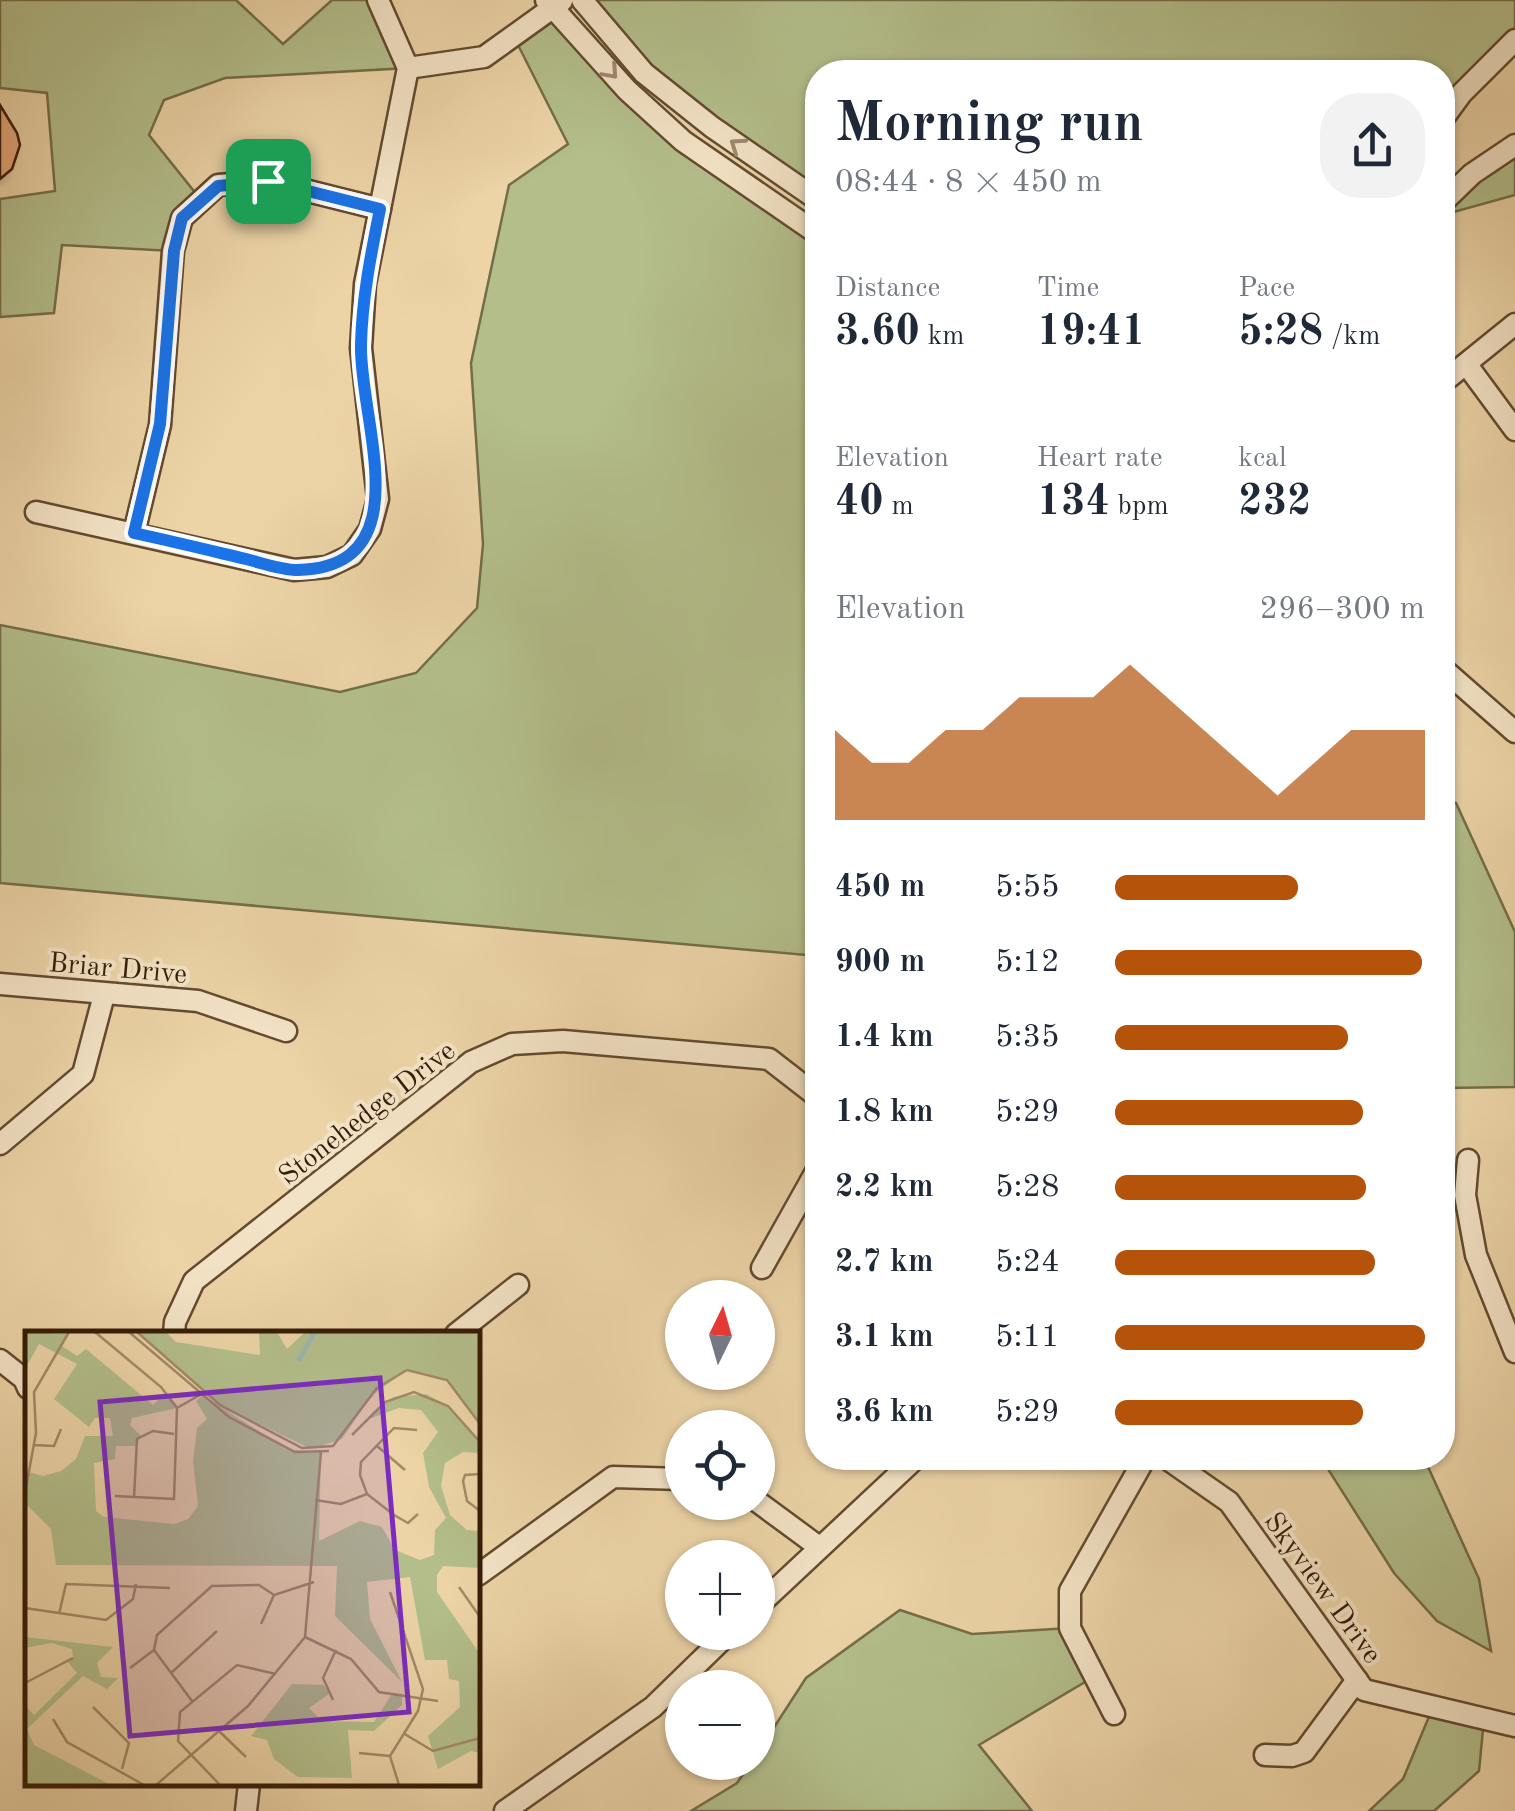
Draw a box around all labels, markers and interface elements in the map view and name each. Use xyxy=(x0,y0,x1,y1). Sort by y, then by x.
one-way arrow xyxy=(599,60,617,79)
button: share xyxy=(1320,93,1425,198)
text: Morning run xyxy=(835,98,1144,153)
pin xyxy=(226,139,311,224)
one-way arrow xyxy=(730,139,749,157)
icon: arrive xyxy=(241,154,296,209)
text: 08:44 · 8 × 450 m xyxy=(835,167,1102,199)
text: Distance xyxy=(835,275,940,303)
text: Time xyxy=(1037,275,1099,303)
text: Pace xyxy=(1238,275,1295,303)
text: 3.60 xyxy=(835,312,920,354)
text: 19:41 xyxy=(1037,312,1146,354)
text: 5:28 xyxy=(1238,312,1323,354)
text: km xyxy=(920,323,964,351)
text: /km xyxy=(1323,323,1380,351)
text: Elevation xyxy=(835,445,949,473)
text: Heart rate xyxy=(1037,445,1163,473)
text: kcal xyxy=(1238,445,1287,473)
text: 40 xyxy=(835,482,884,524)
text: 134 xyxy=(1037,482,1110,524)
text: 232 xyxy=(1238,482,1311,524)
text: m xyxy=(884,493,914,521)
text: bpm xyxy=(1110,493,1169,521)
text: Elevation xyxy=(835,594,965,626)
text: 296–300 m xyxy=(1259,594,1425,626)
text: 450 m xyxy=(835,872,925,904)
text: 5:55 xyxy=(995,872,1060,904)
text: 900 m xyxy=(835,947,925,979)
text: 5:12 xyxy=(995,947,1060,979)
street label: Briar Drive xyxy=(47,950,188,990)
text: 1.4 km xyxy=(835,1022,934,1054)
text: 5:35 xyxy=(995,1022,1060,1054)
street label: Stonehedge Drive xyxy=(275,1037,461,1192)
text: 1.8 km xyxy=(835,1097,934,1129)
text: 5:29 xyxy=(995,1097,1060,1129)
text: 2.2 km xyxy=(835,1172,934,1204)
text: 5:28 xyxy=(995,1172,1060,1204)
text: 2.7 km xyxy=(835,1247,934,1279)
text: 5:24 xyxy=(995,1247,1060,1279)
north arrow xyxy=(665,1280,775,1390)
map controls xyxy=(665,1280,775,1780)
text: 3.1 km xyxy=(835,1322,934,1354)
text: 5:11 xyxy=(995,1322,1060,1354)
inset map xyxy=(25,1331,480,1786)
text: 3.6 km xyxy=(835,1397,934,1429)
text: 5:29 xyxy=(995,1397,1060,1429)
button: locate xyxy=(665,1410,775,1520)
street label: Skyview Drive xyxy=(1258,1508,1385,1669)
button: + xyxy=(665,1540,775,1650)
button: − xyxy=(665,1670,775,1780)

